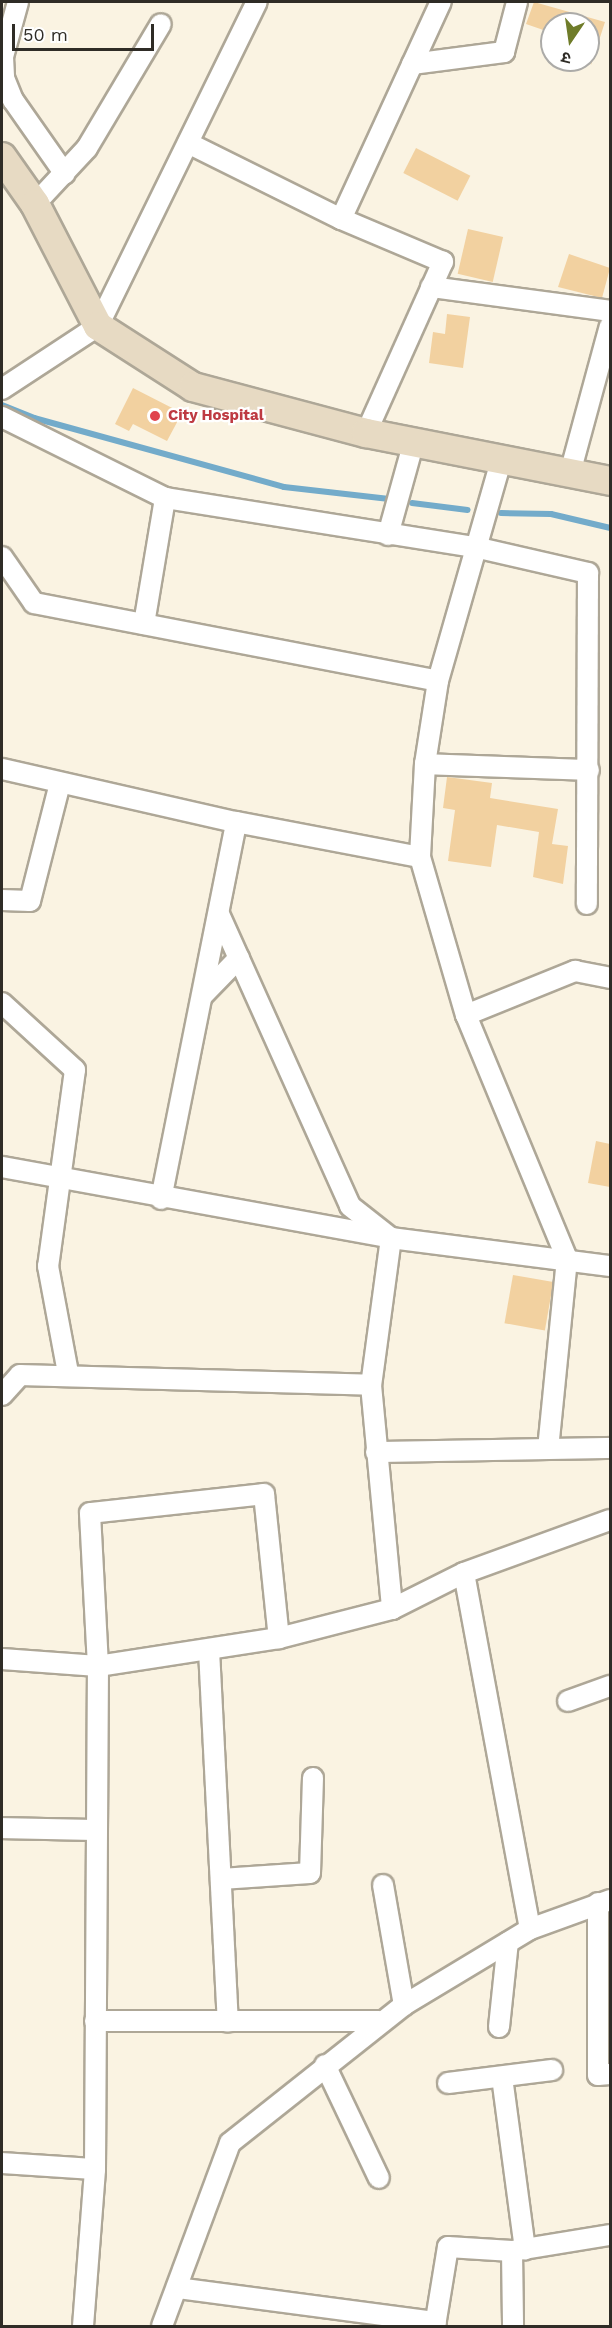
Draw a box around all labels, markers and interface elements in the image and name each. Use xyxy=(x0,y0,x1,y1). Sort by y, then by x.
scale bar xyxy=(15,12,158,50)
north arrow xyxy=(540,12,600,72)
text: 50 m xyxy=(23,24,68,45)
text: उ xyxy=(560,48,573,68)
marker: City Hospital xyxy=(146,407,164,425)
place label: City Hospital xyxy=(168,407,264,425)

